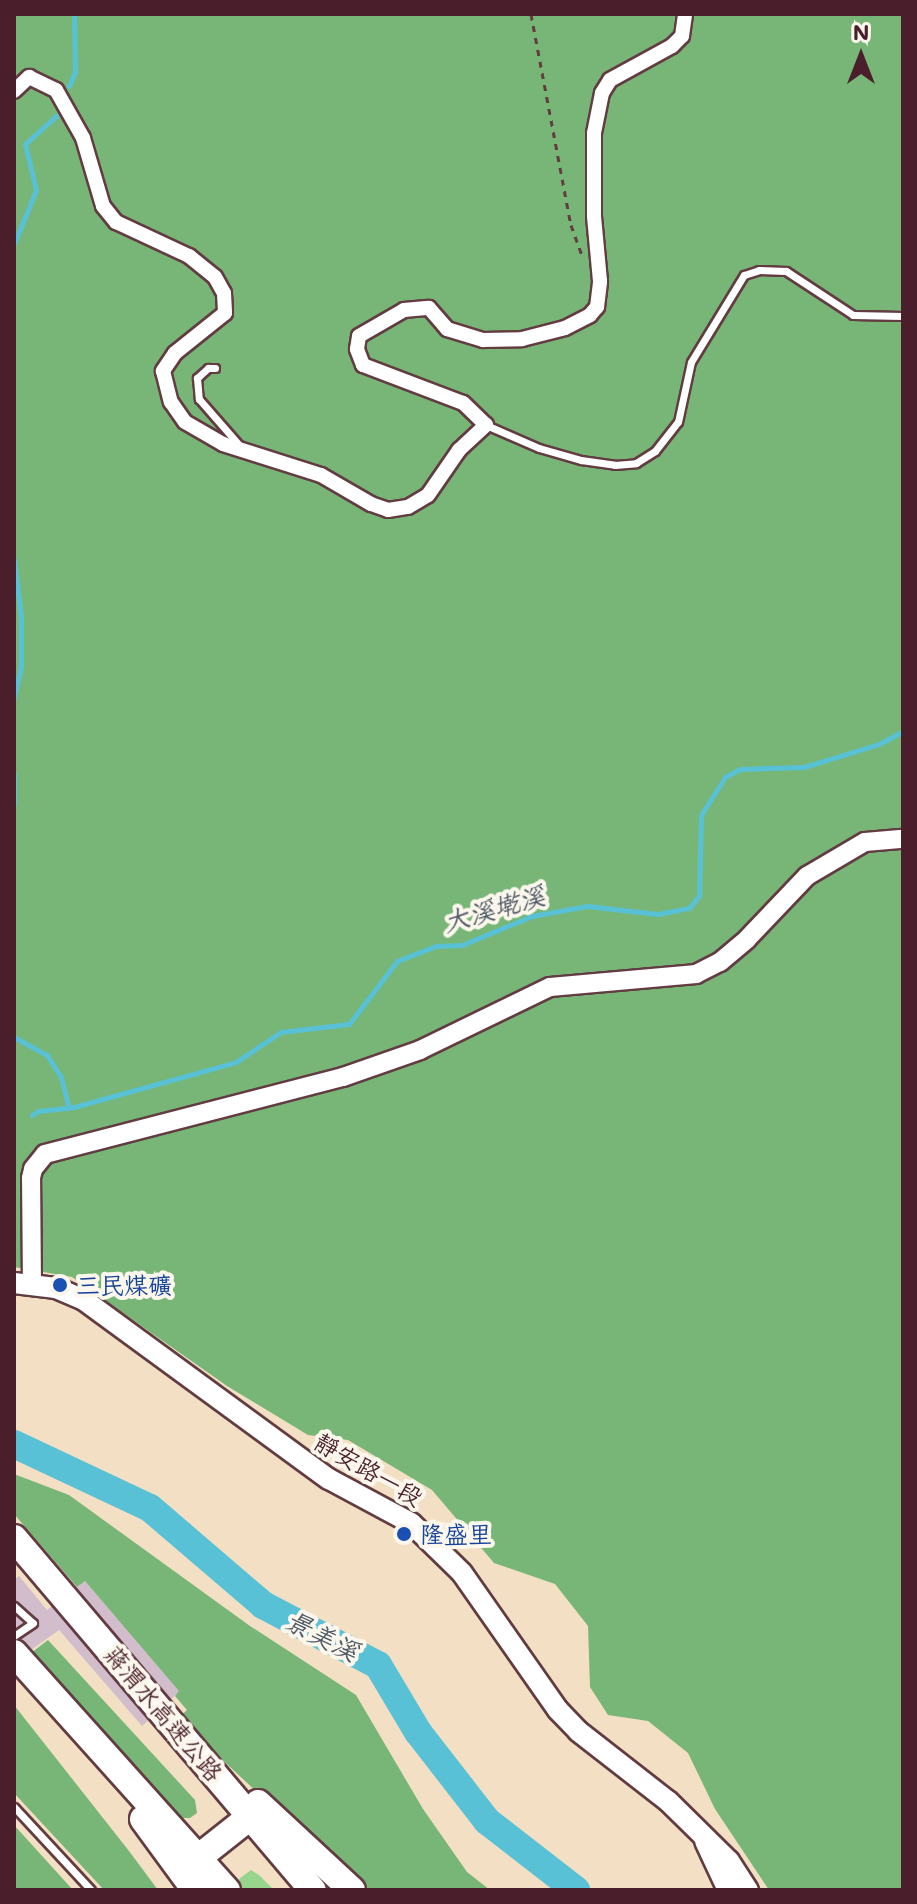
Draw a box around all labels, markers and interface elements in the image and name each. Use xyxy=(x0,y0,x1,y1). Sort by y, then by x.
north arrow xyxy=(821,16,901,96)
text: N xyxy=(853,17,869,46)
water label: 大溪墘溪 xyxy=(440,880,548,938)
place label: 三民煤礦 xyxy=(76,1271,172,1299)
marker: 三民煤礦 xyxy=(51,1276,69,1294)
street label: 靜安路一段 xyxy=(310,1427,428,1511)
place label: 隆盛里 xyxy=(420,1520,492,1548)
marker: 隆盛里 xyxy=(395,1525,413,1543)
water label: 景美溪 xyxy=(280,1604,364,1668)
street label: 蔣渭水高速公路 xyxy=(99,1639,229,1787)

